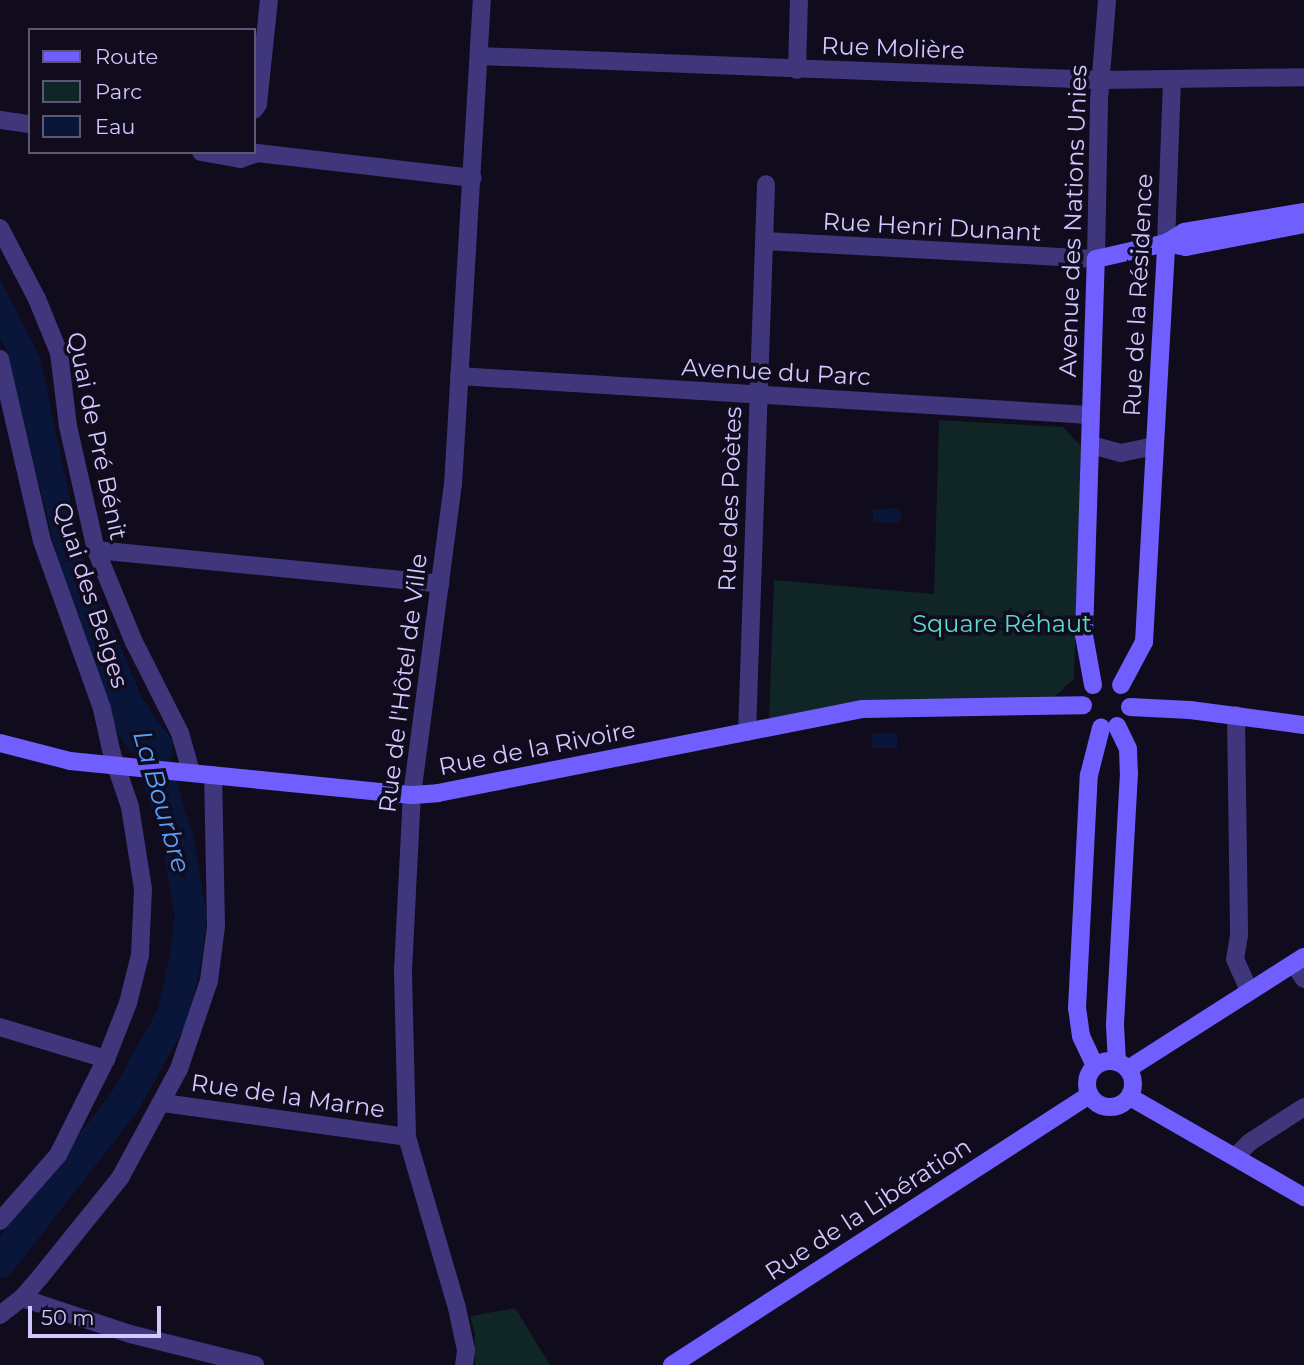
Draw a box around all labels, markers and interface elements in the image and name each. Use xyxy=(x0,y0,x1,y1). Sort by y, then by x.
legend xyxy=(28,28,256,154)
street label: Rue Molière xyxy=(821,31,965,65)
text: Route xyxy=(95,44,158,69)
street label: Avenue des Nations Unies xyxy=(1053,64,1093,378)
text: Parc xyxy=(95,79,142,104)
text: Eau xyxy=(95,114,135,139)
street label: Rue de la Résidence xyxy=(1117,173,1159,417)
street label: Rue Henri Dunant xyxy=(822,207,1042,247)
street label: Quai de Pré Bénit xyxy=(61,329,133,543)
street label: Avenue du Parc xyxy=(681,353,871,391)
street label: Rue des Poètes xyxy=(712,406,748,592)
street label: Quai des Belges xyxy=(47,498,135,692)
street label: Rue de l'Hôtel de Ville xyxy=(373,552,433,814)
park label: Square Réhaut xyxy=(912,610,1092,638)
street label: Rue de la Rivoire xyxy=(436,715,638,781)
water label: La Bourbre xyxy=(126,727,196,877)
street label: Rue de la Marne xyxy=(189,1068,387,1124)
street label: Rue de la Libération xyxy=(760,1132,976,1286)
scale bar xyxy=(32,1292,164,1336)
text: 50 m xyxy=(41,1305,95,1330)

